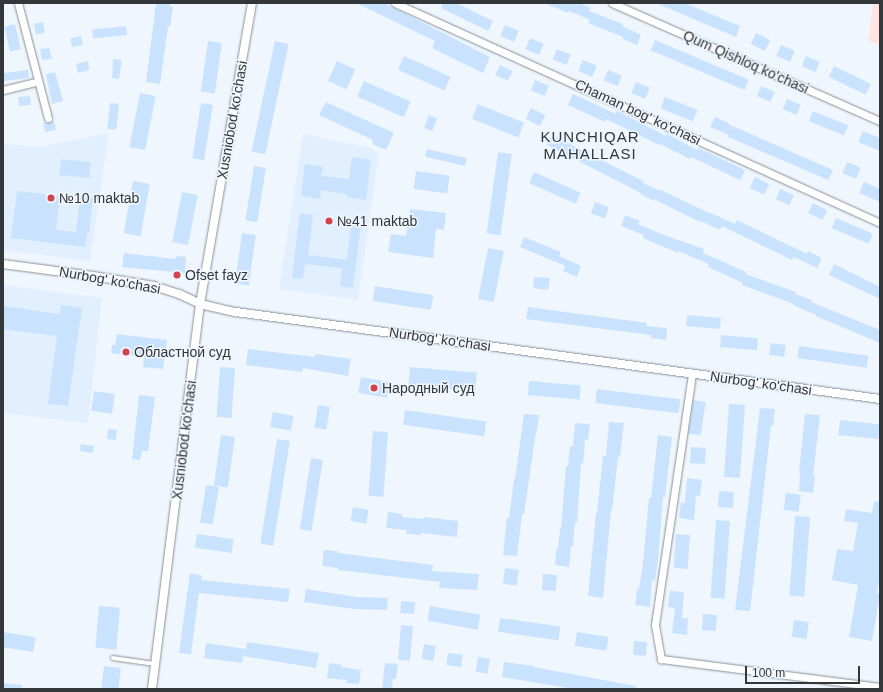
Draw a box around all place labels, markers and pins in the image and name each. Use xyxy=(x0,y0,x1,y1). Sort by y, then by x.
place label: №10 maktab xyxy=(59,190,139,206)
marker: №10 maktab xyxy=(46,193,56,203)
place label: №41 maktab xyxy=(337,213,417,229)
marker: №41 maktab xyxy=(324,216,334,226)
place label: Ofset fayz xyxy=(185,267,248,283)
marker: Ofset fayz xyxy=(172,270,182,280)
place label: Областной суд xyxy=(134,344,231,360)
marker: Областной суд xyxy=(121,347,131,357)
place label: Народный суд xyxy=(382,380,475,396)
marker: Народный суд xyxy=(369,383,379,393)

